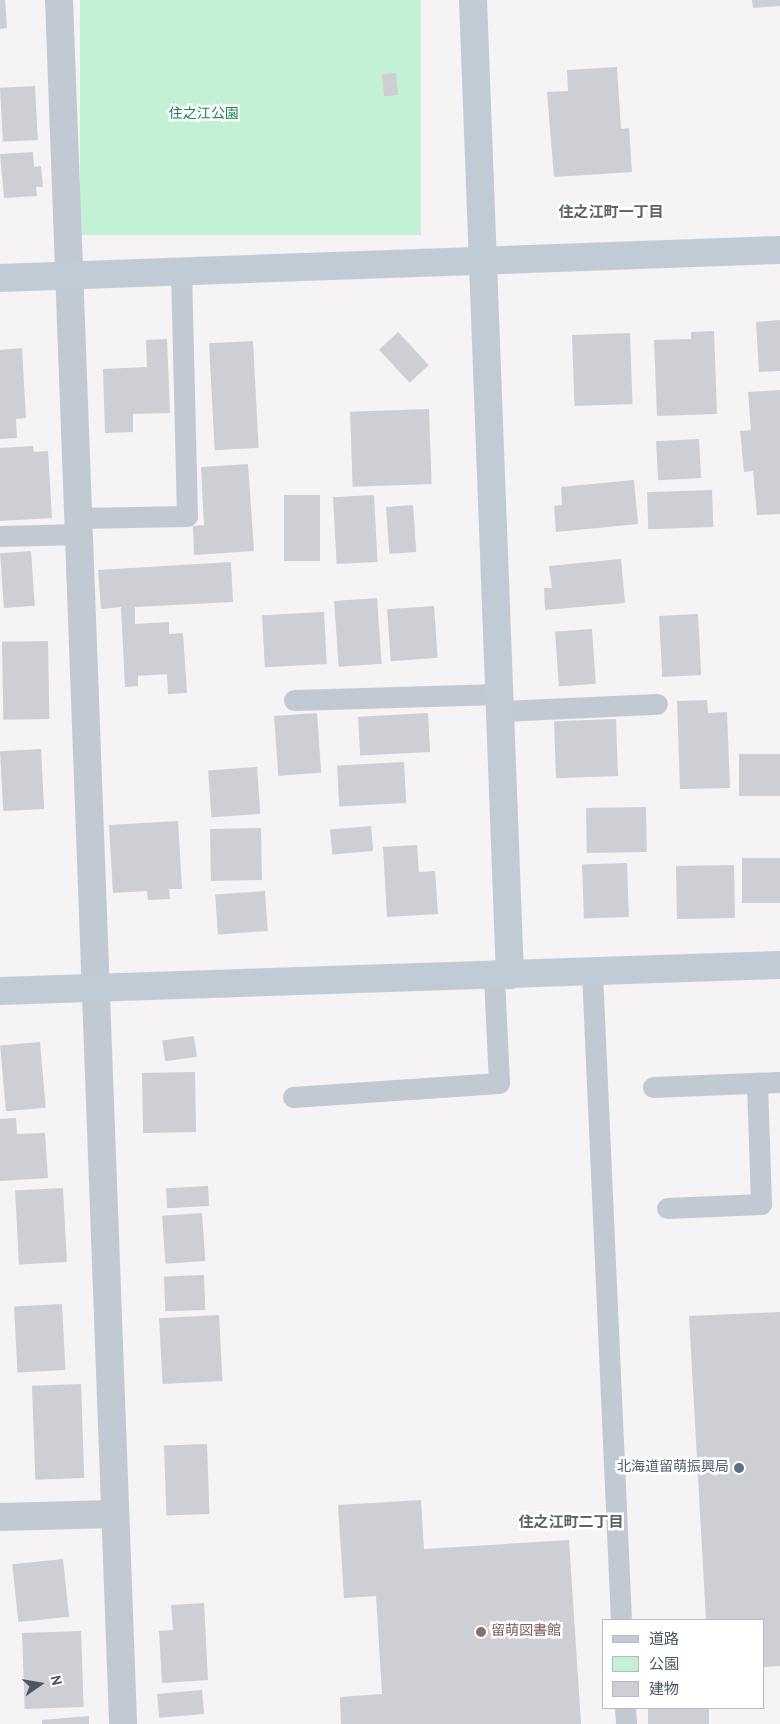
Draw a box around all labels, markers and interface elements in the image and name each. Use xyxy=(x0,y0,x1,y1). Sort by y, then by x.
park label: 住之江公園 xyxy=(169,107,239,123)
district label: 住之江町一丁目 xyxy=(559,205,663,223)
place label: 北海道留萌振興局 xyxy=(617,1460,729,1476)
marker: 北海道留萌振興局 xyxy=(733,1462,745,1474)
district label: 住之江町二丁目 xyxy=(519,1515,623,1533)
legend xyxy=(602,1619,765,1709)
place label: 留萌図書館 xyxy=(491,1624,561,1640)
marker: 留萌図書館 xyxy=(475,1626,487,1638)
text: 道路 xyxy=(649,1631,679,1650)
text: 公園 xyxy=(649,1656,679,1675)
north arrow xyxy=(15,1659,65,1709)
text: N xyxy=(46,1674,65,1687)
text: 建物 xyxy=(649,1681,679,1700)

